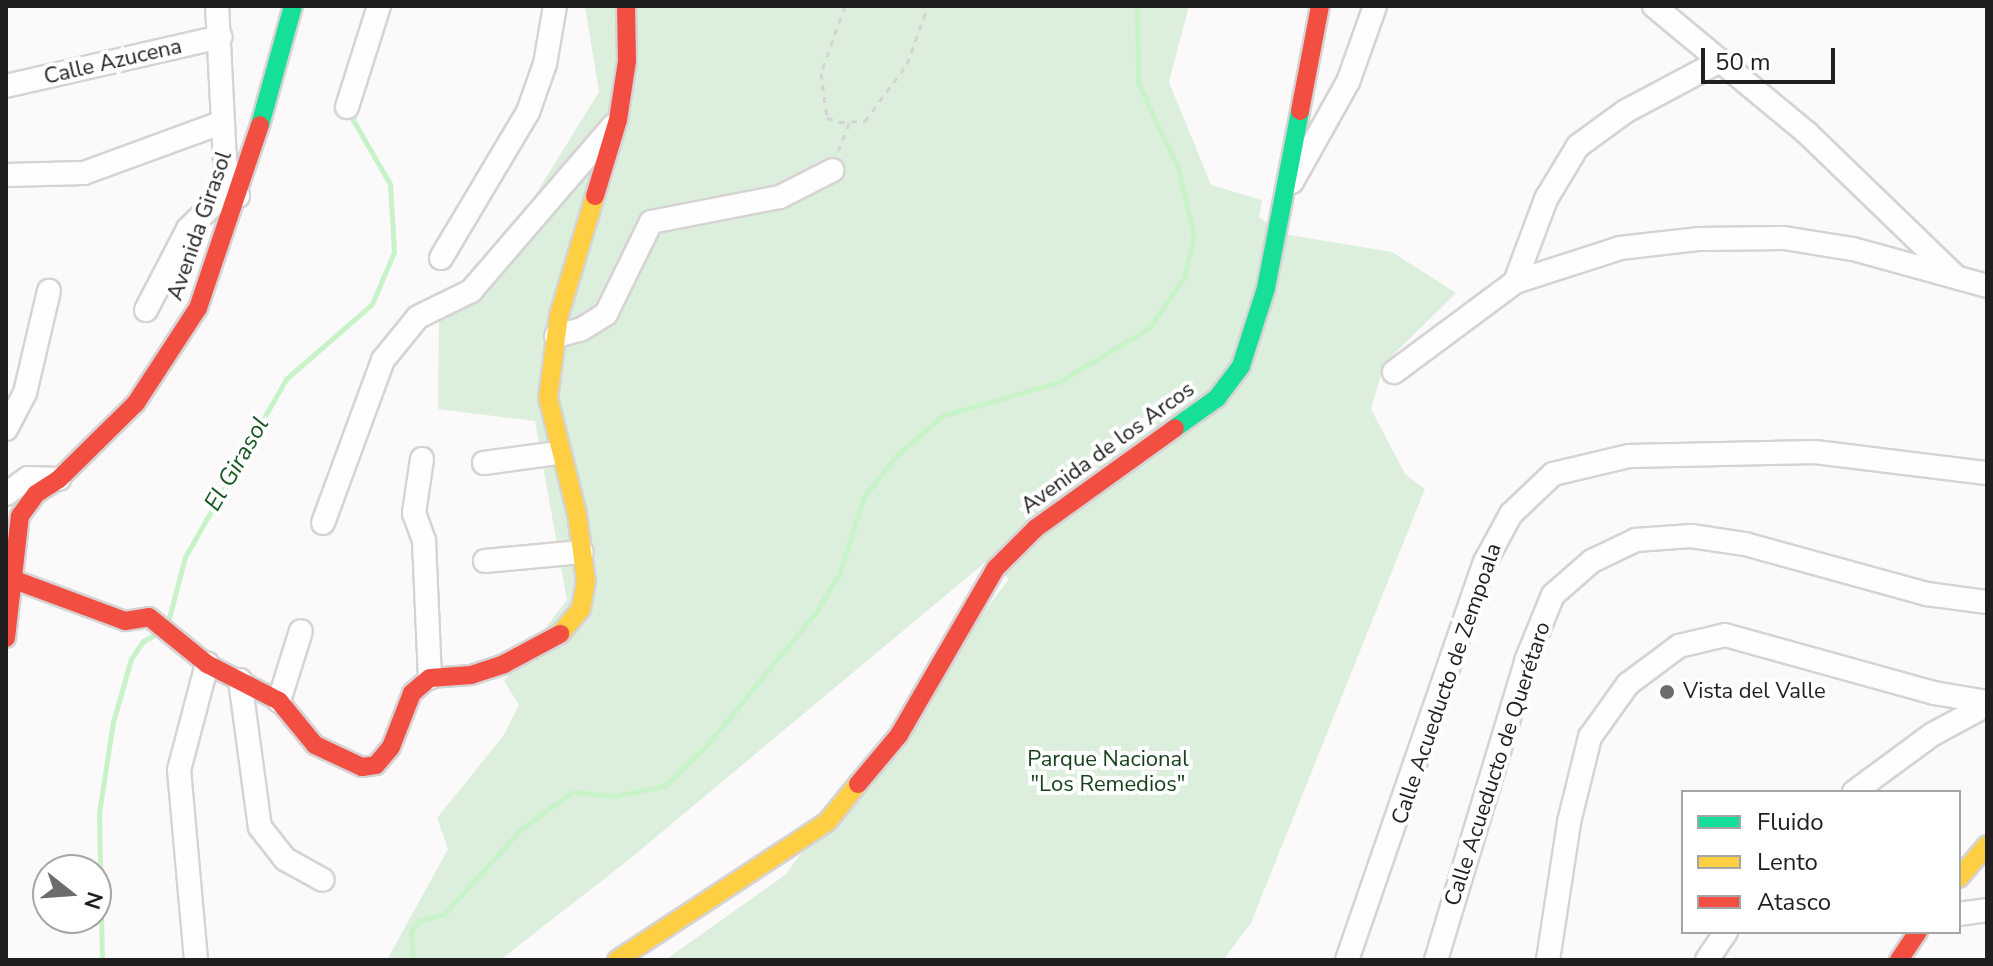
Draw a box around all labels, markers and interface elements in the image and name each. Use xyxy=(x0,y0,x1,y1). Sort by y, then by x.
scale bar xyxy=(1705,32,1839,82)
street label: Calle Azucena xyxy=(41,33,185,91)
text: 50 m xyxy=(1715,46,1771,78)
street label: Avenida Girasol xyxy=(162,148,238,304)
street label: Avenida de los Arcos xyxy=(1016,376,1200,520)
water label: El Girasol xyxy=(199,412,275,516)
street label: Calle Acueducto de Zempoala xyxy=(1386,540,1508,828)
street label: Calle Acueducto de Querétaro xyxy=(1440,619,1556,909)
place label: Vista del Valle xyxy=(1683,679,1826,705)
marker: Vista del Valle xyxy=(1658,683,1676,701)
park label: Parque Nacional "Los Remedios" xyxy=(1027,746,1189,798)
legend xyxy=(1681,790,1961,934)
text: Fluido xyxy=(1757,806,1824,838)
text: Lento xyxy=(1757,846,1818,878)
north arrow xyxy=(32,854,112,934)
text: Atasco xyxy=(1757,886,1831,918)
text: N xyxy=(76,888,110,913)

